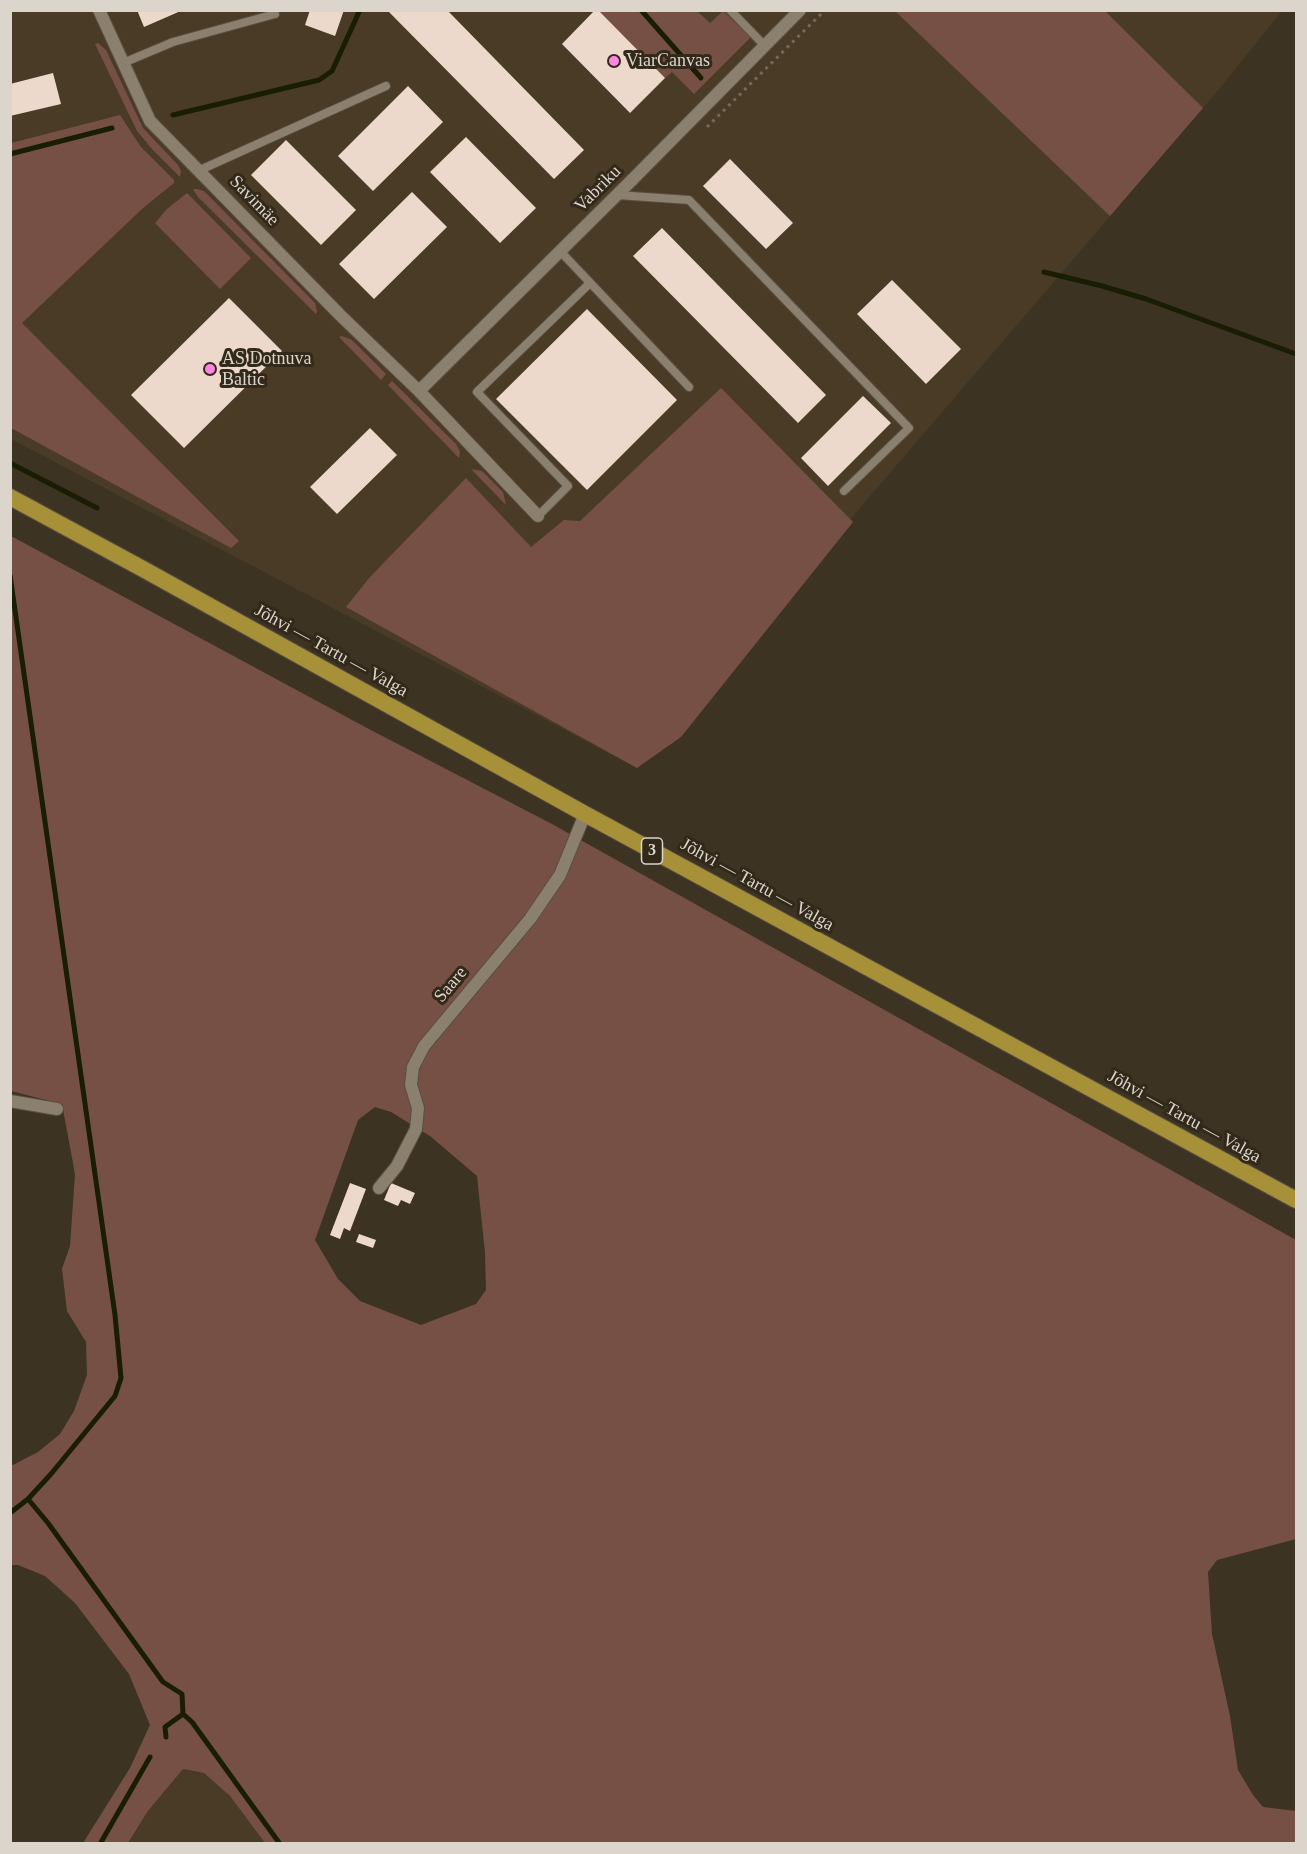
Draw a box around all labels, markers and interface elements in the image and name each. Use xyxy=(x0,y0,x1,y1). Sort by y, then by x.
place label: ViarCanvas xyxy=(626,50,710,72)
marker: ViarCanvas xyxy=(607,54,621,68)
street label: Vabriku xyxy=(570,161,626,217)
street label: Savimäe xyxy=(225,171,283,231)
place label: AS Dotnuva Baltic xyxy=(222,348,311,391)
marker: AS Dotnuva Baltic xyxy=(203,362,217,376)
street label: Jõhvi — Tartu — Valga xyxy=(251,600,411,702)
street label: Jõhvi — Tartu — Valga xyxy=(677,834,837,936)
road number: 3 xyxy=(642,838,662,864)
street label: Saare xyxy=(430,963,472,1007)
street label: Jõhvi — Tartu — Valga xyxy=(1104,1066,1264,1168)

